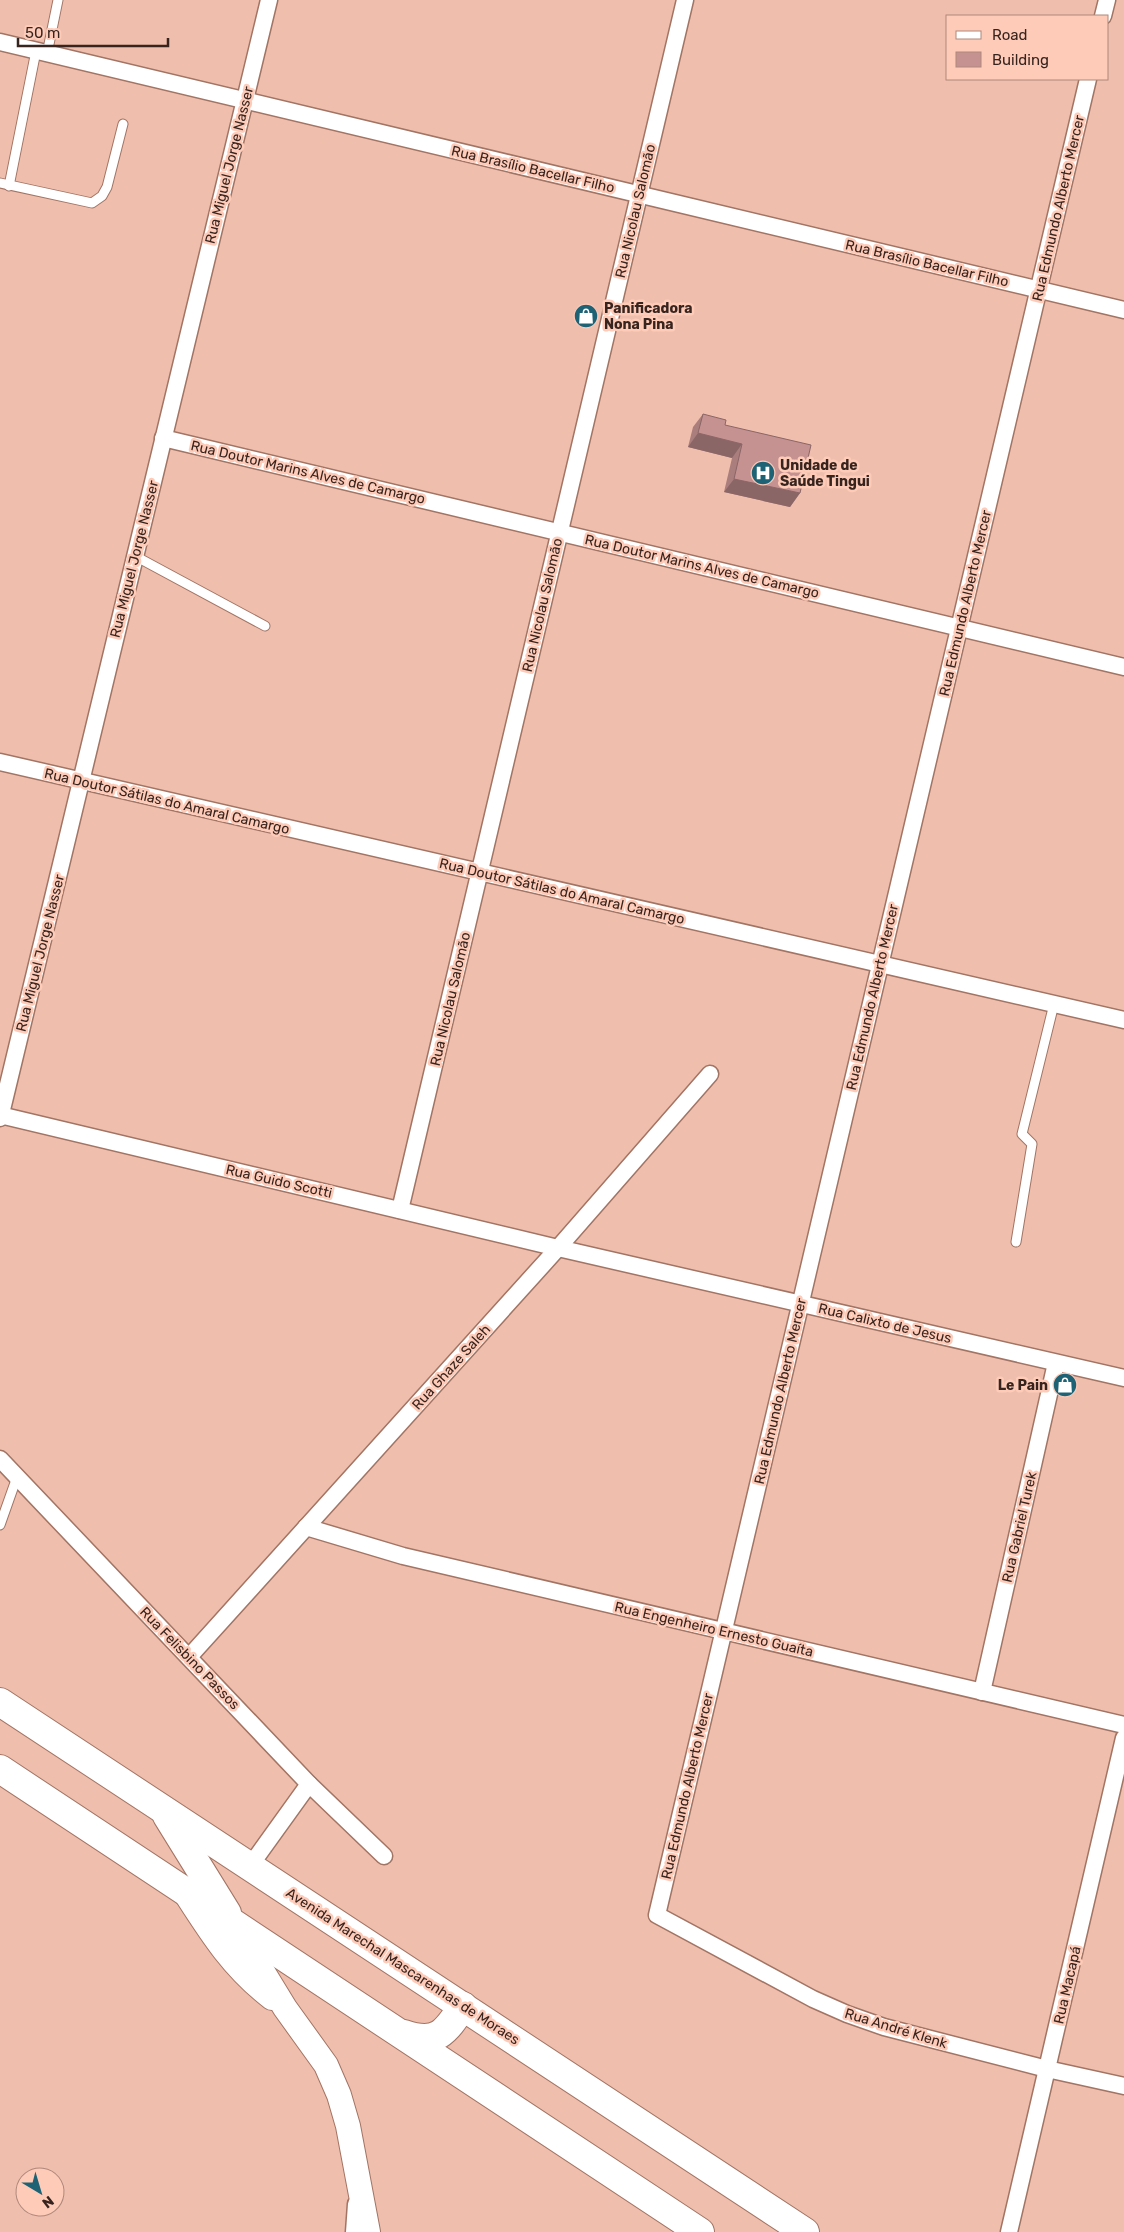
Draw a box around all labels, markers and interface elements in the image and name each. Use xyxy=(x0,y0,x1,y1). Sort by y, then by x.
scale bar xyxy=(18,15,168,47)
legend xyxy=(946,15,1109,80)
text: 50 m xyxy=(25,24,60,42)
text: Road xyxy=(992,26,1028,44)
text: Building xyxy=(992,51,1049,69)
street label: Rua Miguel Jorge Nasser xyxy=(202,84,257,245)
street label: Rua Edmundo Alberto Mercer xyxy=(1029,113,1088,303)
street label: Rua Brasílio Bacellar Filho xyxy=(450,142,616,197)
street label: Rua Nicolau Salomão xyxy=(612,143,659,280)
street label: Rua Brasílio Bacellar Filho xyxy=(844,236,1010,291)
place label: Panificadora Nona Pina xyxy=(604,300,692,333)
shop icon: Panificadora Nona Pina xyxy=(573,303,599,329)
street label: Rua Doutor Marins Alves de Camargo xyxy=(189,437,427,508)
place label: Unidade de Saúde Tingui xyxy=(780,457,870,490)
hospital icon: Unidade de Saúde Tingui xyxy=(750,460,776,486)
street label: Rua Miguel Jorge Nasser xyxy=(107,478,162,639)
street label: Rua Edmundo Alberto Mercer xyxy=(936,508,995,698)
street label: Rua Doutor Marins Alves de Camargo xyxy=(583,531,821,602)
street label: Rua Nicolau Salomão xyxy=(519,537,566,674)
street label: Rua Doutor Sátilas do Amaral Camargo xyxy=(43,765,291,838)
street label: Rua Doutor Sátilas do Amaral Camargo xyxy=(438,855,686,928)
street label: Rua Miguel Jorge Nasser xyxy=(13,872,68,1033)
street label: Rua Edmundo Alberto Mercer xyxy=(843,902,902,1092)
street label: Rua Nicolau Salomão xyxy=(427,931,474,1068)
street label: Rua Guido Scotti xyxy=(224,1161,334,1202)
street label: Rua Edmundo Alberto Mercer xyxy=(751,1296,810,1486)
street label: Rua Calixto de Jesus xyxy=(817,1300,953,1347)
street label: Rua Ghaze Saleh xyxy=(409,1321,494,1414)
shop icon: Le Pain xyxy=(1052,1372,1078,1398)
place label: Le Pain xyxy=(998,1377,1048,1394)
street label: Rua Gabriel Turek xyxy=(998,1469,1041,1584)
street label: Rua Engenheiro Ernesto Guaíta xyxy=(613,1598,815,1661)
street label: Rua Felisbino Passos xyxy=(136,1603,243,1713)
street label: Rua Edmundo Alberto Mercer xyxy=(658,1691,717,1881)
street label: Avenida Marechal Mascarenhas de Moraes xyxy=(283,1884,523,2048)
street label: Rua Macapá xyxy=(1050,1945,1085,2026)
street label: Rua André Klenk xyxy=(842,2005,950,2052)
north arrow xyxy=(15,2167,65,2217)
text: N xyxy=(38,2192,57,2212)

